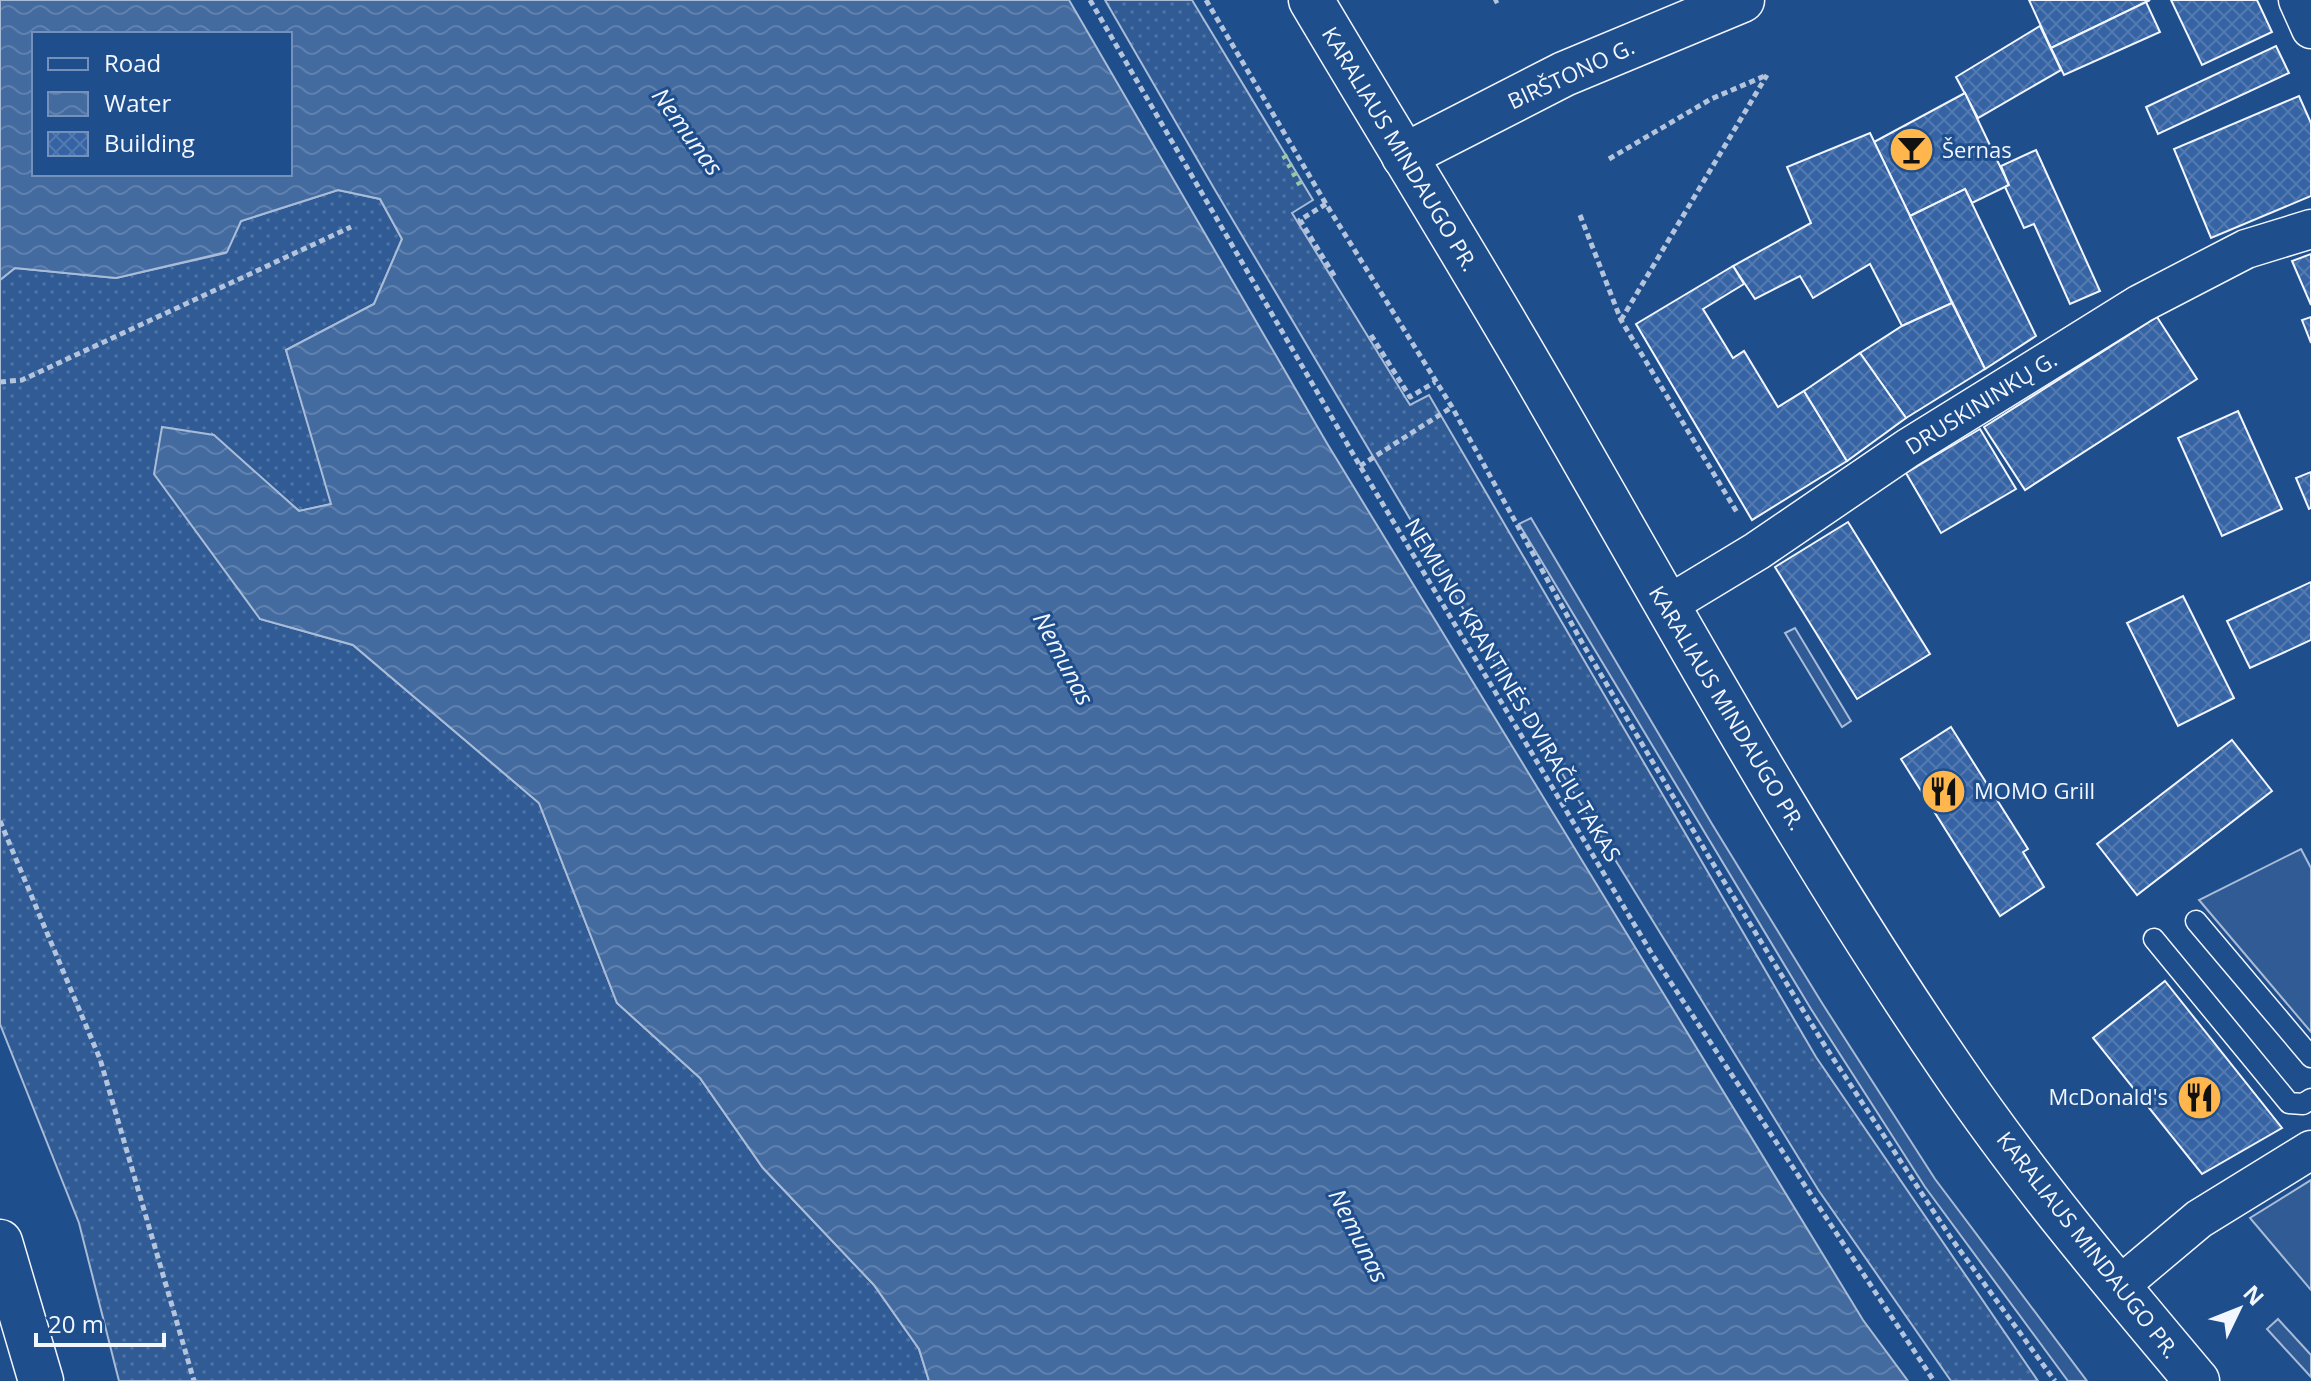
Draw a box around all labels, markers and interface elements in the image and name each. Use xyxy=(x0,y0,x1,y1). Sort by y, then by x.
street label: KARALIAUS MINDAUGO PR. xyxy=(1316,21,1486,276)
street label: BIRŠTONO G. xyxy=(1502,31,1639,116)
legend xyxy=(32,32,292,176)
text: Road xyxy=(104,46,161,79)
water label: Nemunas xyxy=(645,80,731,182)
text: Water xyxy=(104,86,172,119)
text: Building xyxy=(104,126,195,159)
bar icon: Šernas xyxy=(1887,126,1935,174)
place label: Šernas xyxy=(1942,134,2012,164)
street label: DRUSKININKŲ G. xyxy=(1899,343,2062,461)
street label: NEMUNO KRANTINĖS DVIRAČIŲ TAKAS xyxy=(1399,512,1629,867)
street label: KARALIAUS MINDAUGO PR. xyxy=(1643,580,1813,835)
water label: Nemunas xyxy=(1026,606,1103,711)
restaurant icon: MOMO Grill xyxy=(1919,767,1967,815)
place label: MOMO Grill xyxy=(1974,775,2095,805)
restaurant icon: McDonald's xyxy=(2175,1073,2223,1121)
place label: McDonald's xyxy=(2048,1081,2168,1111)
street label: KARALIAUS MINDAUGO PR. xyxy=(1991,1125,2187,1364)
water label: Nemunas xyxy=(1322,1183,1397,1288)
north arrow xyxy=(2199,1269,2279,1349)
text: N xyxy=(2237,1278,2271,1311)
scale bar xyxy=(36,1297,164,1347)
text: 20 m xyxy=(48,1307,104,1340)

